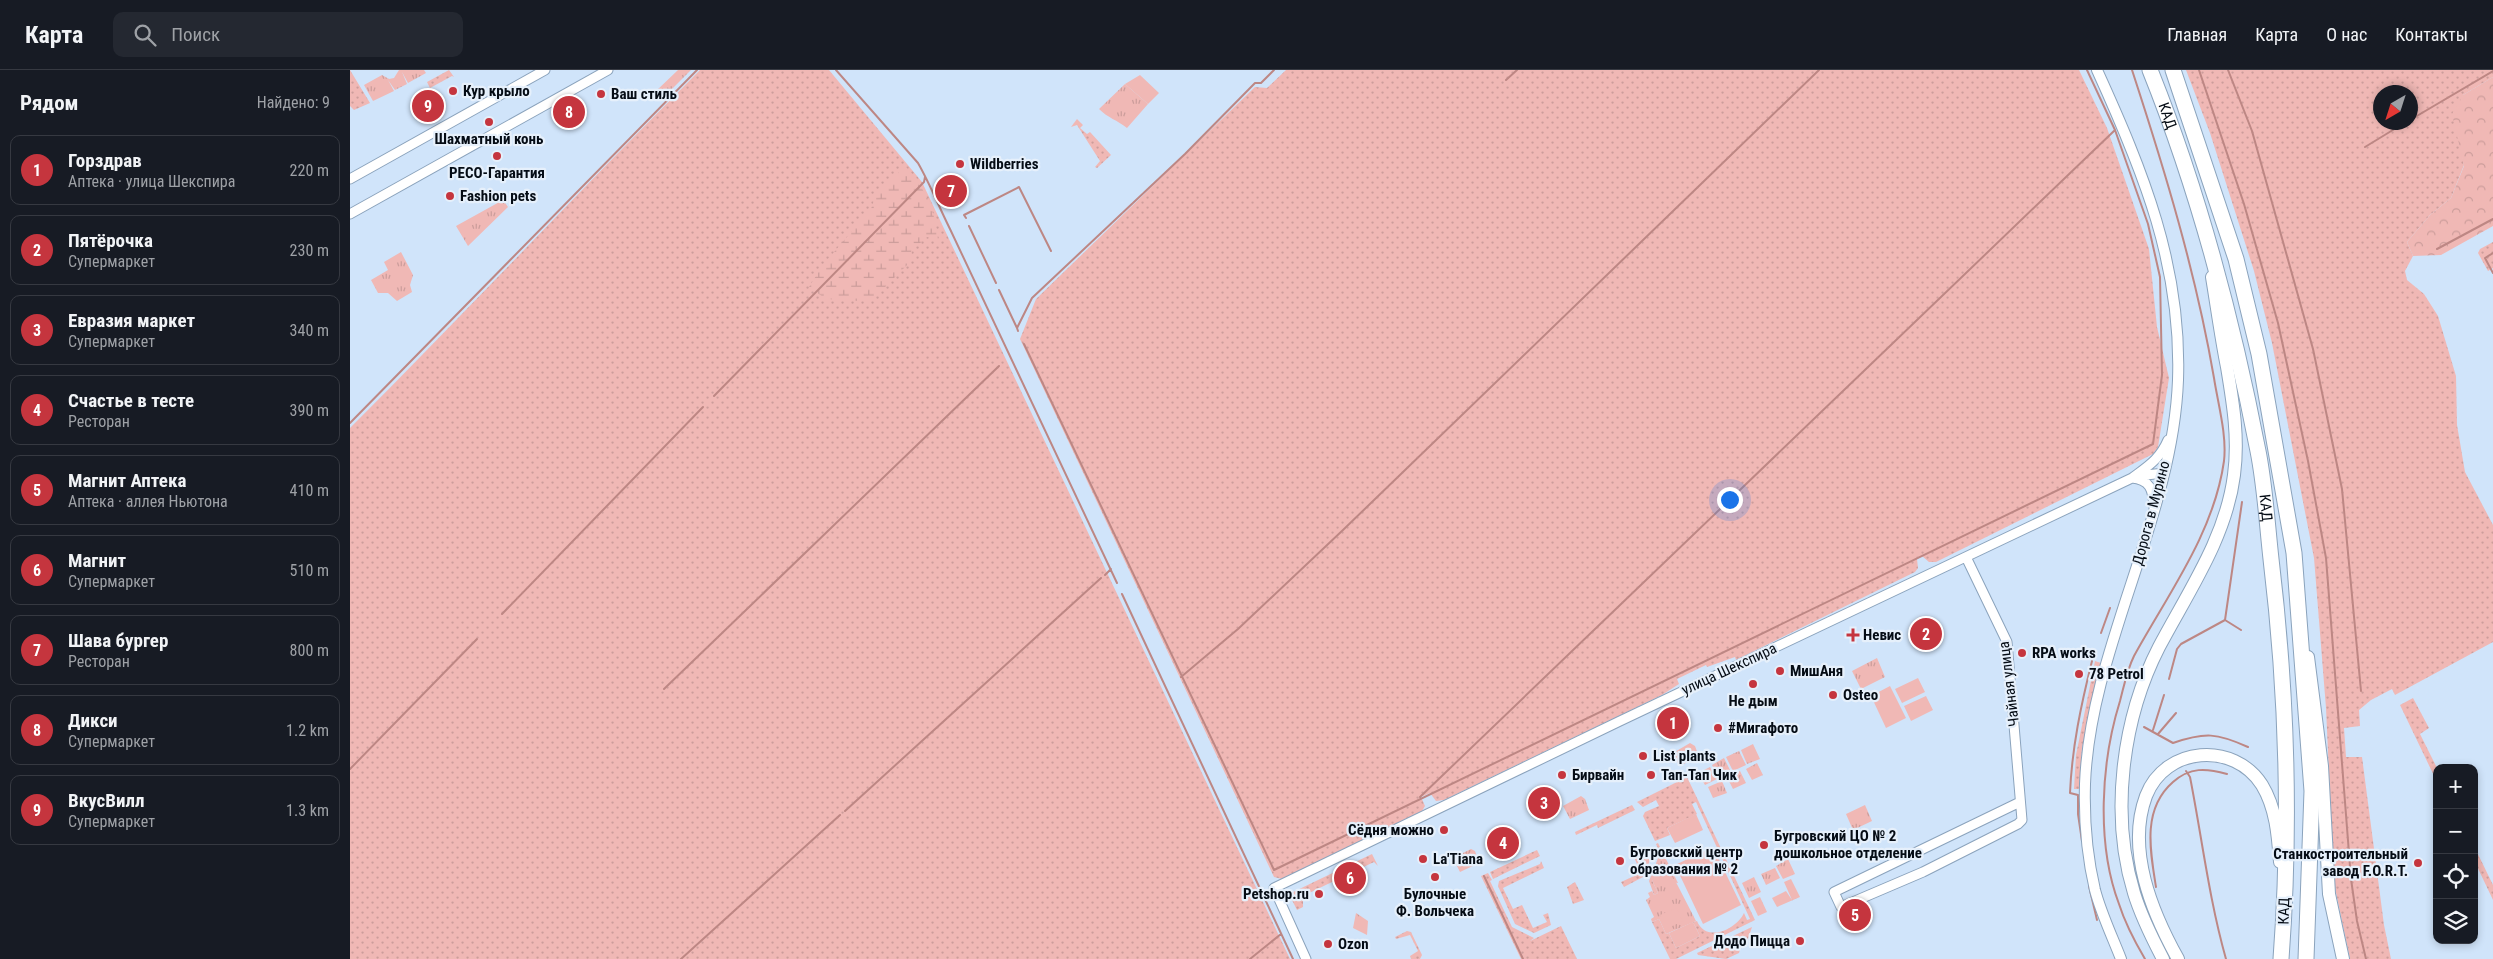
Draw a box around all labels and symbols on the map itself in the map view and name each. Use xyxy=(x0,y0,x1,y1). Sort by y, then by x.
place label: Кур крыло xyxy=(463,82,530,100)
marker: Кур крыло xyxy=(447,85,459,97)
place label: Ваш стиль xyxy=(611,85,677,103)
north arrow xyxy=(2373,85,2418,130)
pin: 9 xyxy=(412,87,444,125)
marker: Ваш стиль xyxy=(595,88,607,100)
pin: 8 xyxy=(553,93,585,131)
street label: КАД xyxy=(2154,100,2181,132)
marker: Шахматный конь xyxy=(483,116,495,128)
place label: Шахматный конь xyxy=(435,130,544,148)
marker: РЕСО-Гарантия xyxy=(491,150,503,162)
place label: Wildberries xyxy=(970,155,1039,173)
marker: Wildberries xyxy=(954,158,966,170)
place label: РЕСО-Гарантия xyxy=(449,164,545,182)
pin: 7 xyxy=(935,172,967,210)
place label: Fashion pets xyxy=(460,187,536,205)
marker: Fashion pets xyxy=(444,190,456,202)
street label: Дорога в Мурино xyxy=(2128,459,2174,567)
your location xyxy=(1717,487,1743,513)
street label: КАД xyxy=(2256,493,2276,522)
pin: 2 xyxy=(1910,615,1942,653)
place label: Невис xyxy=(1863,626,1901,644)
marker: Невис xyxy=(1847,629,1859,641)
street label: улица Шекспира xyxy=(1679,639,1779,699)
street label: Чайная улица xyxy=(1995,640,2023,728)
place label: RPA works xyxy=(2032,644,2096,662)
marker: RPA works xyxy=(2016,647,2028,659)
place label: МишАня xyxy=(1790,662,1843,680)
marker: МишАня xyxy=(1774,665,1786,677)
place label: 78 Petrol xyxy=(2089,665,2144,683)
marker: 78 Petrol xyxy=(2073,668,2085,680)
marker: Не дым xyxy=(1747,678,1759,690)
place label: Osteo xyxy=(1843,686,1878,704)
marker: Osteo xyxy=(1827,689,1839,701)
place label: Не дым xyxy=(1728,692,1778,710)
pin: 1 xyxy=(1657,704,1689,742)
place label: #Мигафото xyxy=(1728,719,1798,737)
marker: #Мигафото xyxy=(1712,722,1724,734)
place label: List plants xyxy=(1653,747,1716,765)
marker: List plants xyxy=(1637,750,1649,762)
place label: Бирвайн xyxy=(1572,766,1624,784)
place label: Тап-Тап Чик xyxy=(1661,766,1738,784)
marker: Бирвайн xyxy=(1556,769,1568,781)
marker: Тап-Тап Чик xyxy=(1645,769,1657,781)
pin: 3 xyxy=(1528,784,1560,822)
place label: Сёдня можно xyxy=(1348,821,1434,839)
marker: Сёдня можно xyxy=(1438,824,1450,836)
pin: 4 xyxy=(1487,824,1519,862)
place label: Бугровский ЦО № 2 дошкольное отделение xyxy=(1774,827,1922,862)
marker: Бугровский ЦО № 2 дошкольное отделение xyxy=(1758,839,1770,851)
place label: Бугровский центр образования № 2 xyxy=(1630,843,1743,878)
place label: Станкостроительный завод F.O.R.T. xyxy=(2273,845,2408,880)
place label: La'Tiana xyxy=(1433,850,1483,868)
marker: La'Tiana xyxy=(1417,853,1429,865)
marker: Бугровский центр образования № 2 xyxy=(1614,855,1626,867)
marker: Станкостроительный завод F.O.R.T. xyxy=(2412,857,2424,869)
pin: 6 xyxy=(1334,859,1366,897)
marker: Булочные Ф. Вольчека xyxy=(1429,871,1441,883)
place label: Petshop.ru xyxy=(1243,885,1309,903)
place label: Булочные Ф. Вольчека xyxy=(1396,885,1474,920)
marker: Petshop.ru xyxy=(1313,888,1325,900)
pin: 5 xyxy=(1839,896,1871,934)
street label: КАД xyxy=(2275,897,2293,925)
place label: Додо Пицца xyxy=(1714,932,1790,950)
place label: Ozon xyxy=(1338,935,1369,953)
marker: Додо Пицца xyxy=(1794,935,1806,947)
marker: Ozon xyxy=(1322,938,1334,950)

